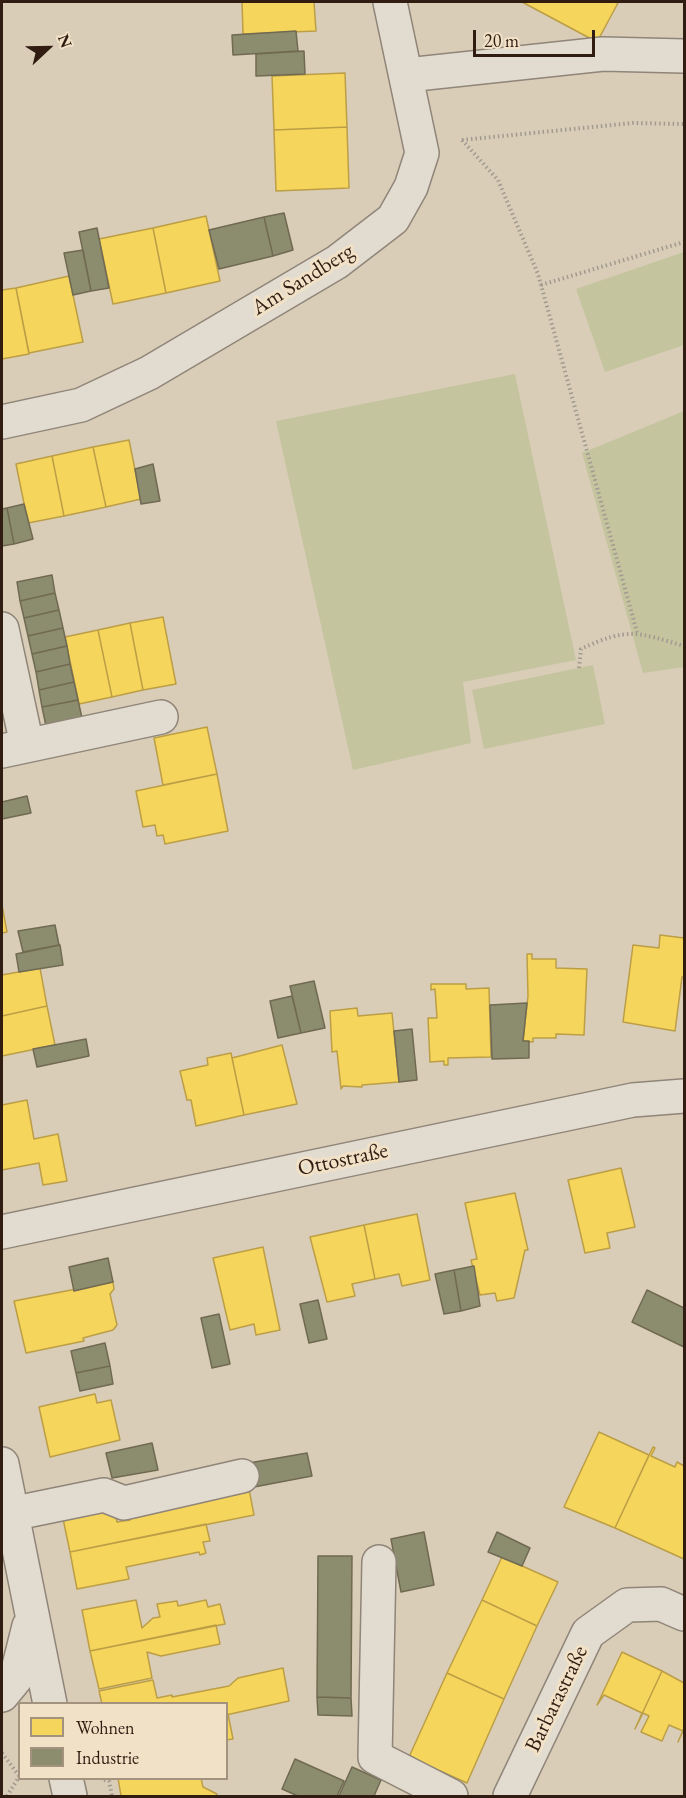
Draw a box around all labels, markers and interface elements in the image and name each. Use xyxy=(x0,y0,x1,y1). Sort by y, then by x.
north arrow xyxy=(18,18,78,78)
scale bar xyxy=(476,18,598,56)
text: 20 m xyxy=(484,29,519,52)
text: N xyxy=(53,31,77,51)
street label: Am Sandberg xyxy=(247,238,359,322)
street label: Ottostraße xyxy=(296,1138,390,1182)
street label: Barbarastraße xyxy=(520,1642,594,1756)
legend xyxy=(18,1702,228,1780)
text: Wohnen xyxy=(76,1716,135,1739)
text: Industrie xyxy=(76,1746,139,1769)

